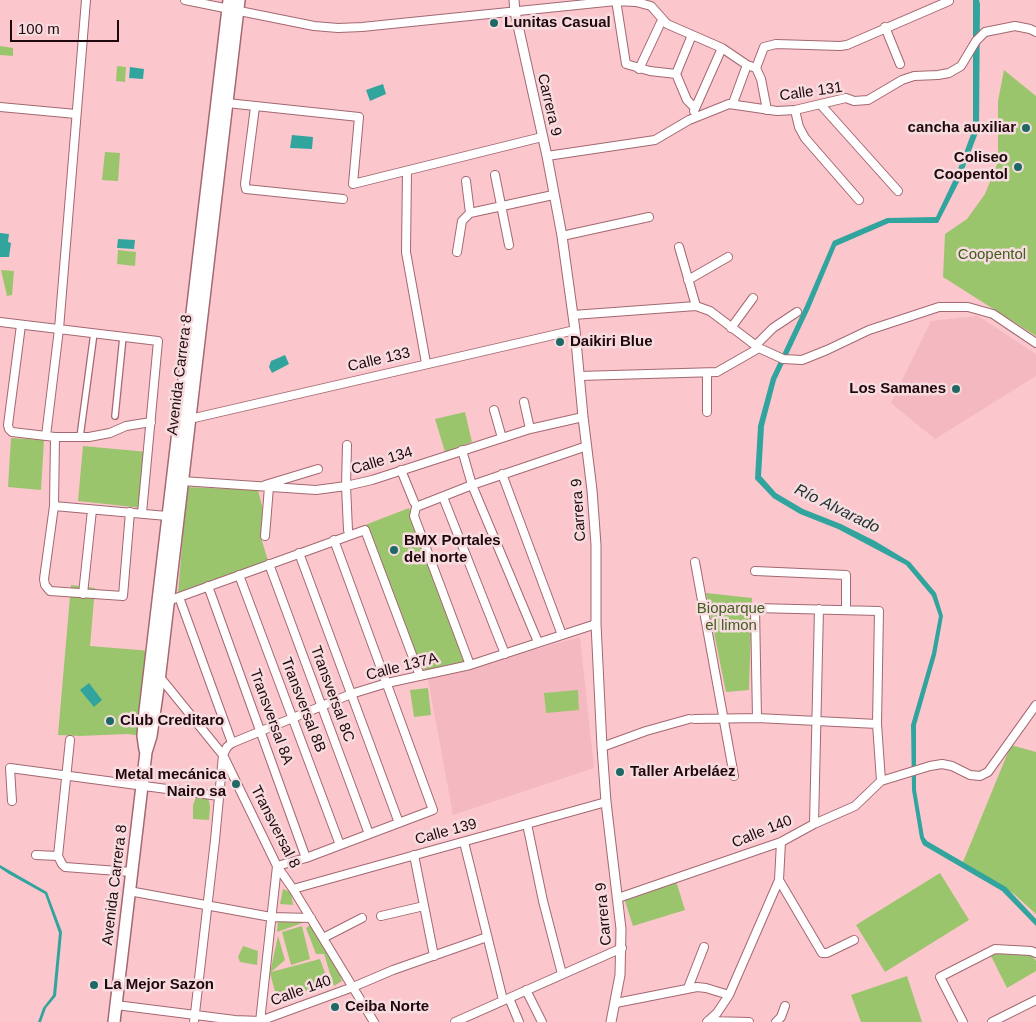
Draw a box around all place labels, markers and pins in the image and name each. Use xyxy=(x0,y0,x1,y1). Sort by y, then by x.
place label: Lunitas Casual xyxy=(504,14,611,32)
marker: Lunitas Casual xyxy=(488,17,500,29)
place label: cancha auxiliar xyxy=(908,119,1016,137)
marker: cancha auxiliar xyxy=(1020,122,1032,134)
place label: Coliseo Coopentol xyxy=(934,149,1008,184)
marker: Coliseo Coopentol xyxy=(1012,161,1024,173)
place label: Daikiri Blue xyxy=(570,333,653,351)
marker: Daikiri Blue xyxy=(554,336,566,348)
place label: Los Samanes xyxy=(849,380,946,398)
marker: Los Samanes xyxy=(950,383,962,395)
place label: BMX Portales del norte xyxy=(404,532,501,567)
marker: BMX Portales del norte xyxy=(388,544,400,556)
place label: Club Creditaro xyxy=(120,712,224,730)
marker: Club Creditaro xyxy=(104,715,116,727)
place label: Taller Arbeláez xyxy=(630,763,736,781)
place label: Metal mecánica Nairo sa xyxy=(115,766,226,801)
marker: Taller Arbeláez xyxy=(614,766,626,778)
marker: Metal mecánica Nairo sa xyxy=(230,778,242,790)
place label: La Mejor Sazon xyxy=(104,976,214,994)
marker: La Mejor Sazon xyxy=(88,979,100,991)
place label: Ceiba Norte xyxy=(345,998,429,1016)
marker: Ceiba Norte xyxy=(329,1001,341,1013)

